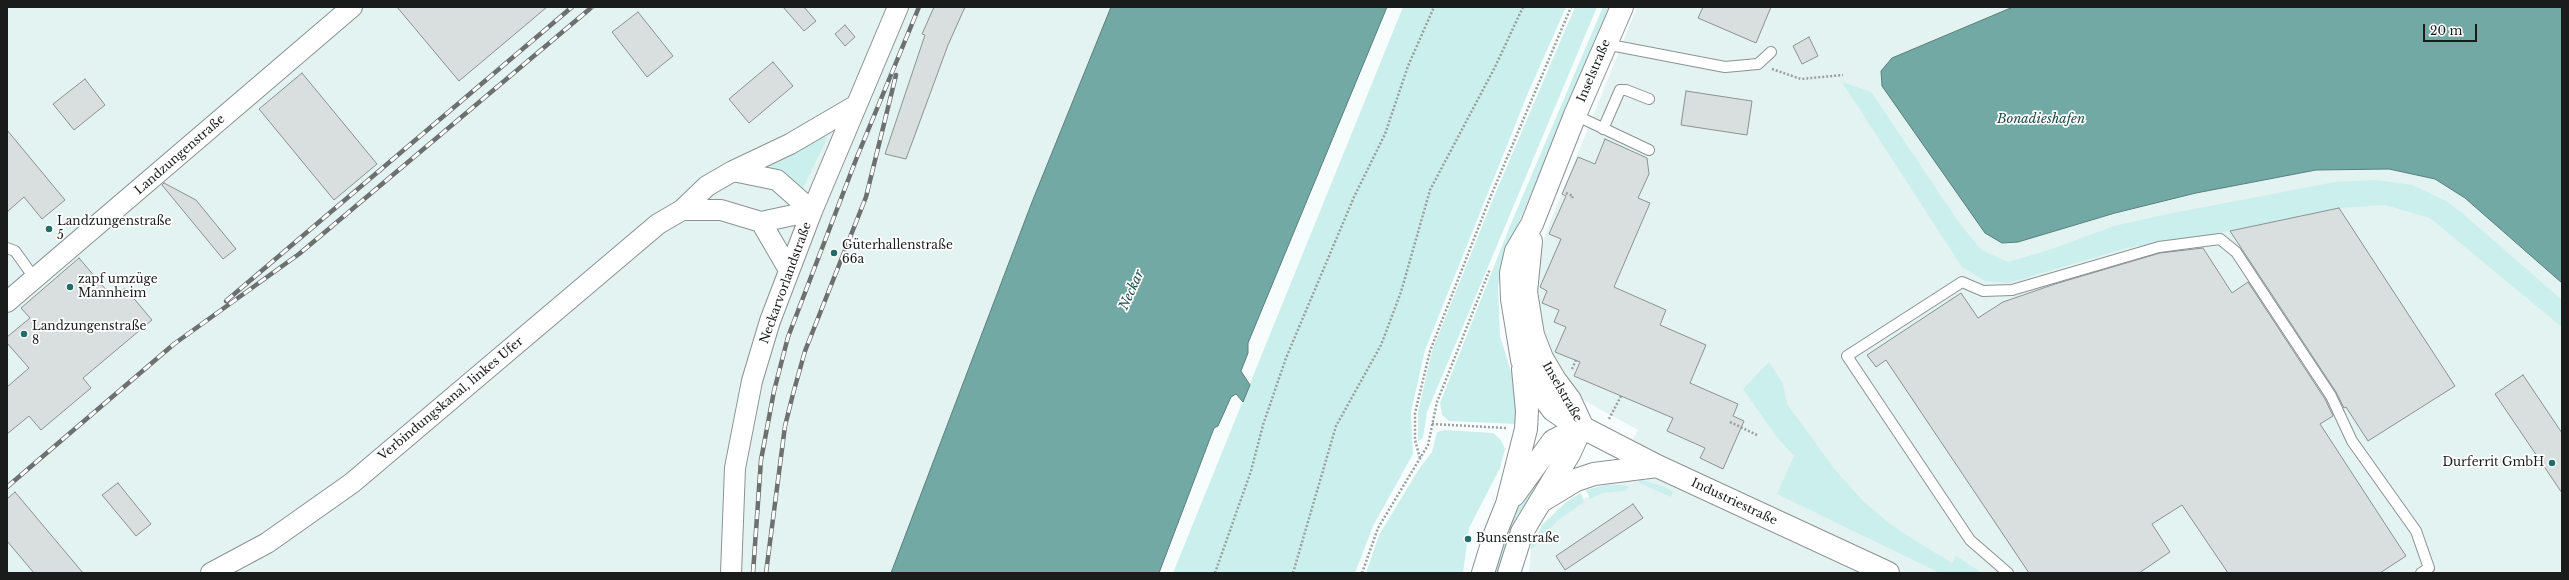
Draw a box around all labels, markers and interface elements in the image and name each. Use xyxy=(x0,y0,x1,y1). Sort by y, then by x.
scale bar xyxy=(2425,16,2479,42)
text: 20 m xyxy=(2430,23,2462,38)
street label: Inselstraße xyxy=(1574,37,1614,105)
water label: Bonadieshafen xyxy=(1997,111,2085,127)
street label: Landzungenstraße xyxy=(132,112,228,198)
place label: Landzungenstraße 5 xyxy=(57,215,171,243)
street label: Neckarvorlandstraße xyxy=(757,220,815,346)
marker: Landzungenstraße 5 xyxy=(44,224,54,234)
place label: Güterhallenstraße 66a xyxy=(842,239,953,267)
marker: Güterhallenstraße 66a xyxy=(829,248,839,258)
water label: Neckar xyxy=(1116,268,1148,312)
place label: zapf umzüge Mannheim xyxy=(78,273,158,301)
marker: zapf umzüge Mannheim xyxy=(65,282,75,292)
place label: Landzungenstraße 8 xyxy=(32,320,146,348)
marker: Landzungenstraße 8 xyxy=(19,329,29,339)
street label: Verbindungskanal, linkes Ufer xyxy=(376,334,526,464)
street label: Inselstraße xyxy=(1539,359,1585,425)
place label: Durferrit GmbH xyxy=(2442,456,2544,470)
marker: Durferrit GmbH xyxy=(2547,458,2557,468)
street label: Industriestraße xyxy=(1689,476,1779,528)
place label: Bunsenstraße xyxy=(1476,532,1559,546)
marker: Bunsenstraße xyxy=(1463,534,1473,544)

